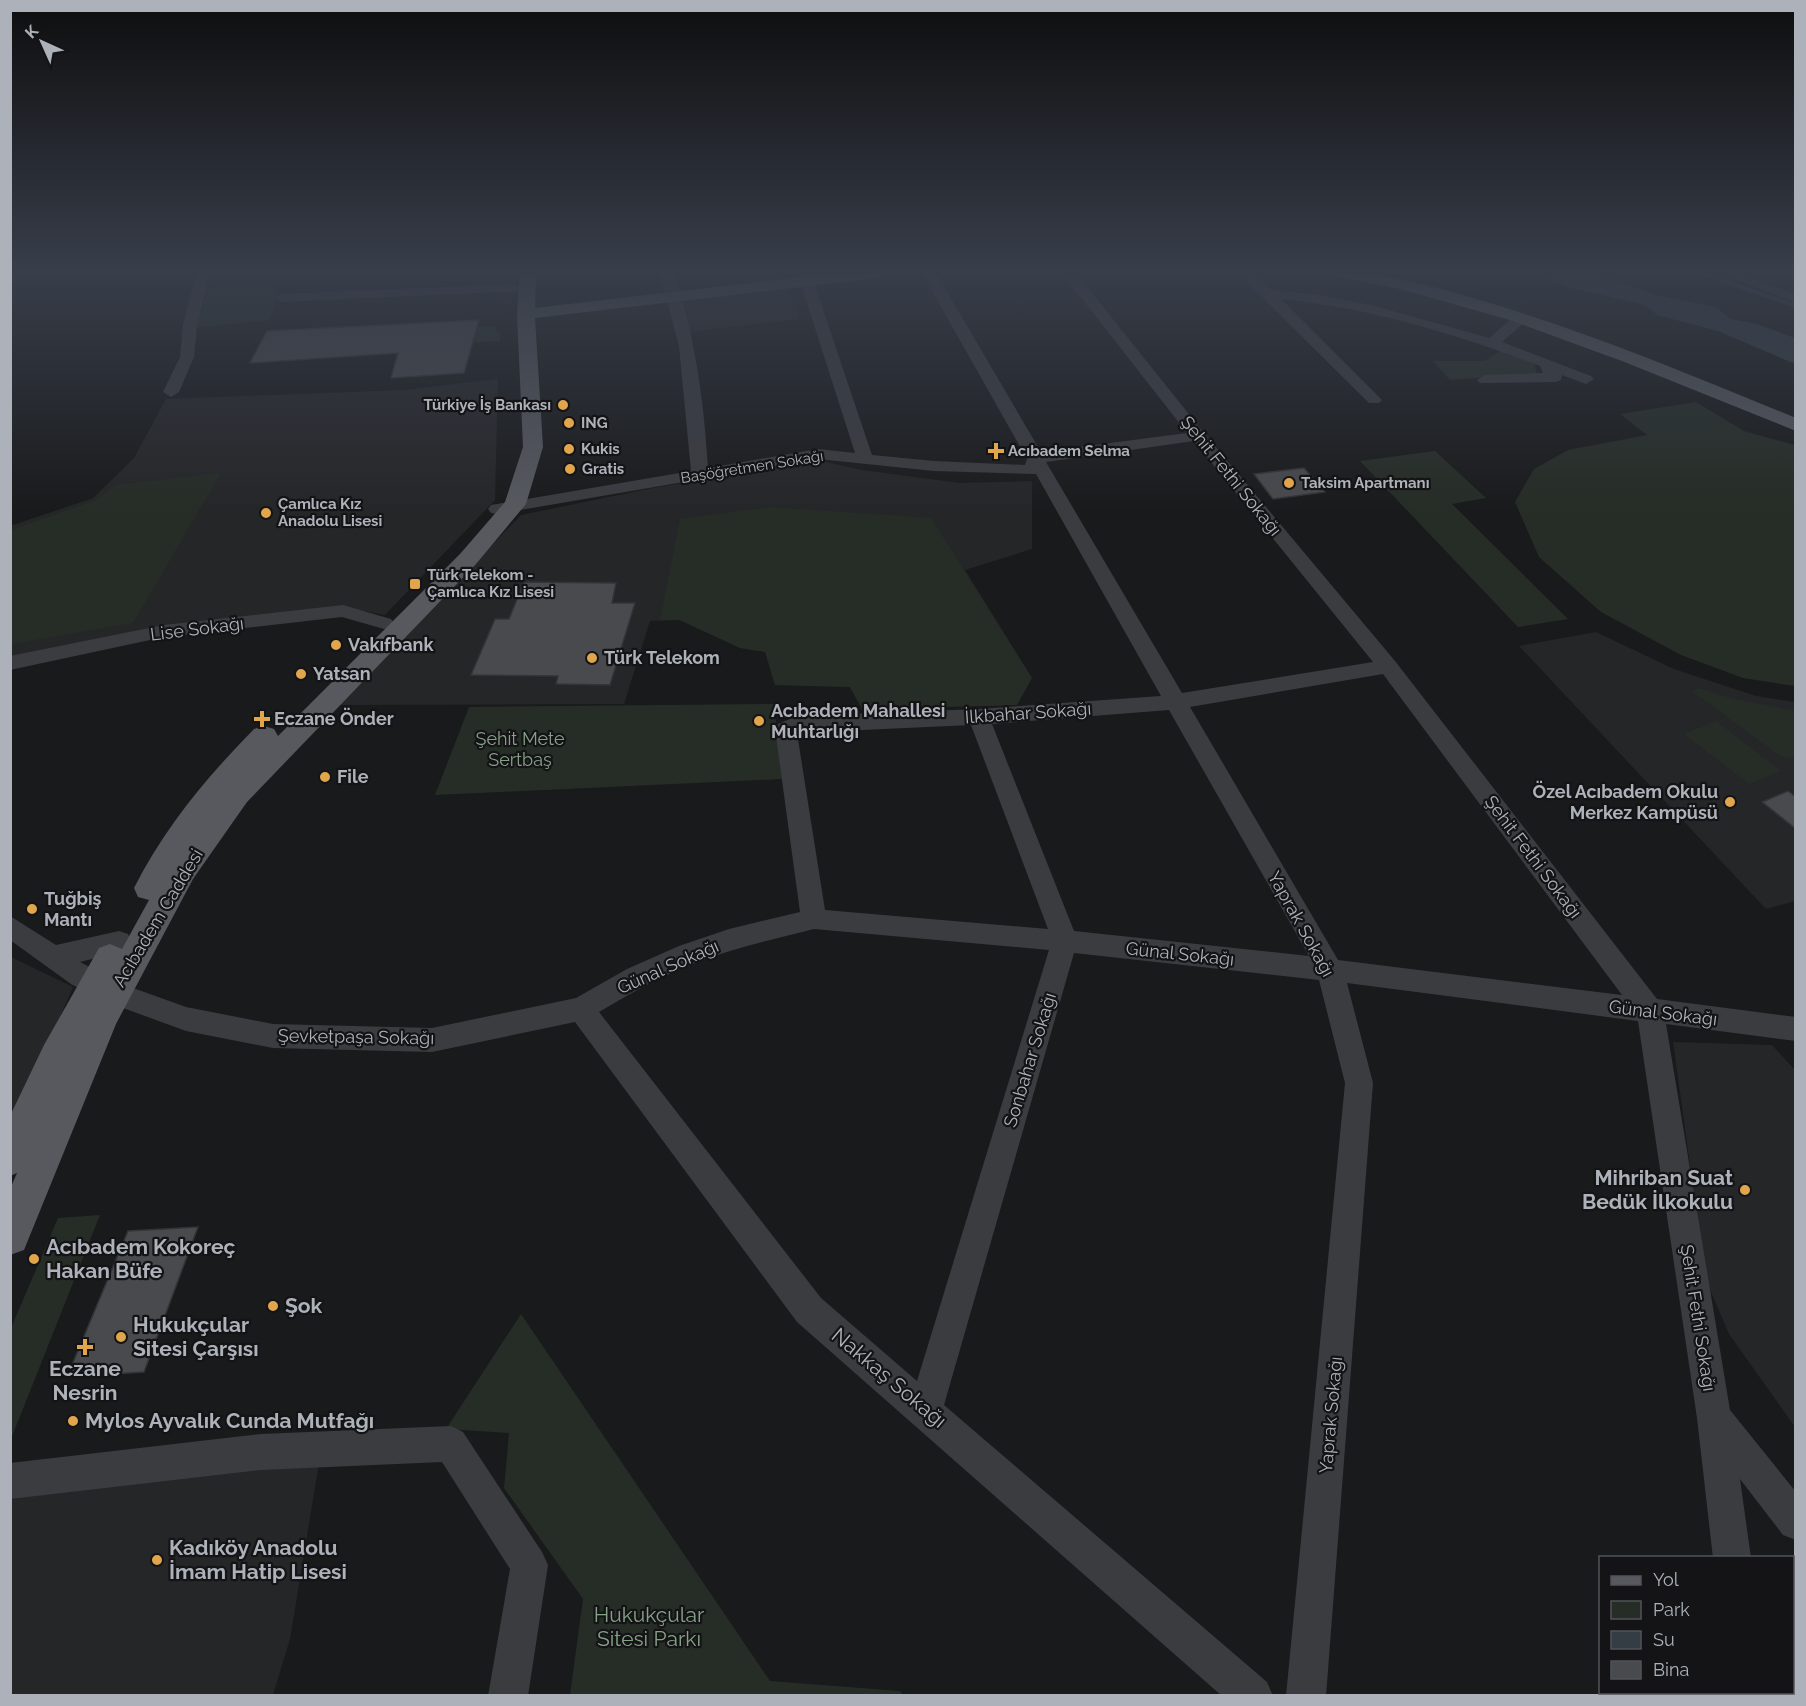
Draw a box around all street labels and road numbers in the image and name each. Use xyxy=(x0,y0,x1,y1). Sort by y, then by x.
street label: Şehit Fethi Sokağı xyxy=(1177,412,1286,540)
street label: Başöğretmen Sokağı xyxy=(679,447,825,487)
street label: Lise Sokağı xyxy=(149,612,245,645)
street label: İlkbahar Sokağı xyxy=(964,698,1092,727)
street label: Şehit Fethi Sokağı xyxy=(1480,791,1586,922)
street label: Acıbadem Caddesi xyxy=(108,845,207,991)
street label: Yaprak Sokağı xyxy=(1264,867,1339,980)
street label: Günal Sokağı xyxy=(614,935,722,998)
street label: Günal Sokağı xyxy=(1125,937,1235,970)
street label: Sonbahar Sokağı xyxy=(999,990,1060,1130)
street label: Günal Sokağı xyxy=(1608,995,1718,1030)
street label: Şevketpaşa Sokağı xyxy=(278,1025,434,1048)
street label: Şehit Fethi Sokağı xyxy=(1677,1243,1720,1393)
street label: Nakkaş Sokağı xyxy=(827,1322,952,1433)
street label: Yaprak Sokağı xyxy=(1315,1356,1346,1474)

